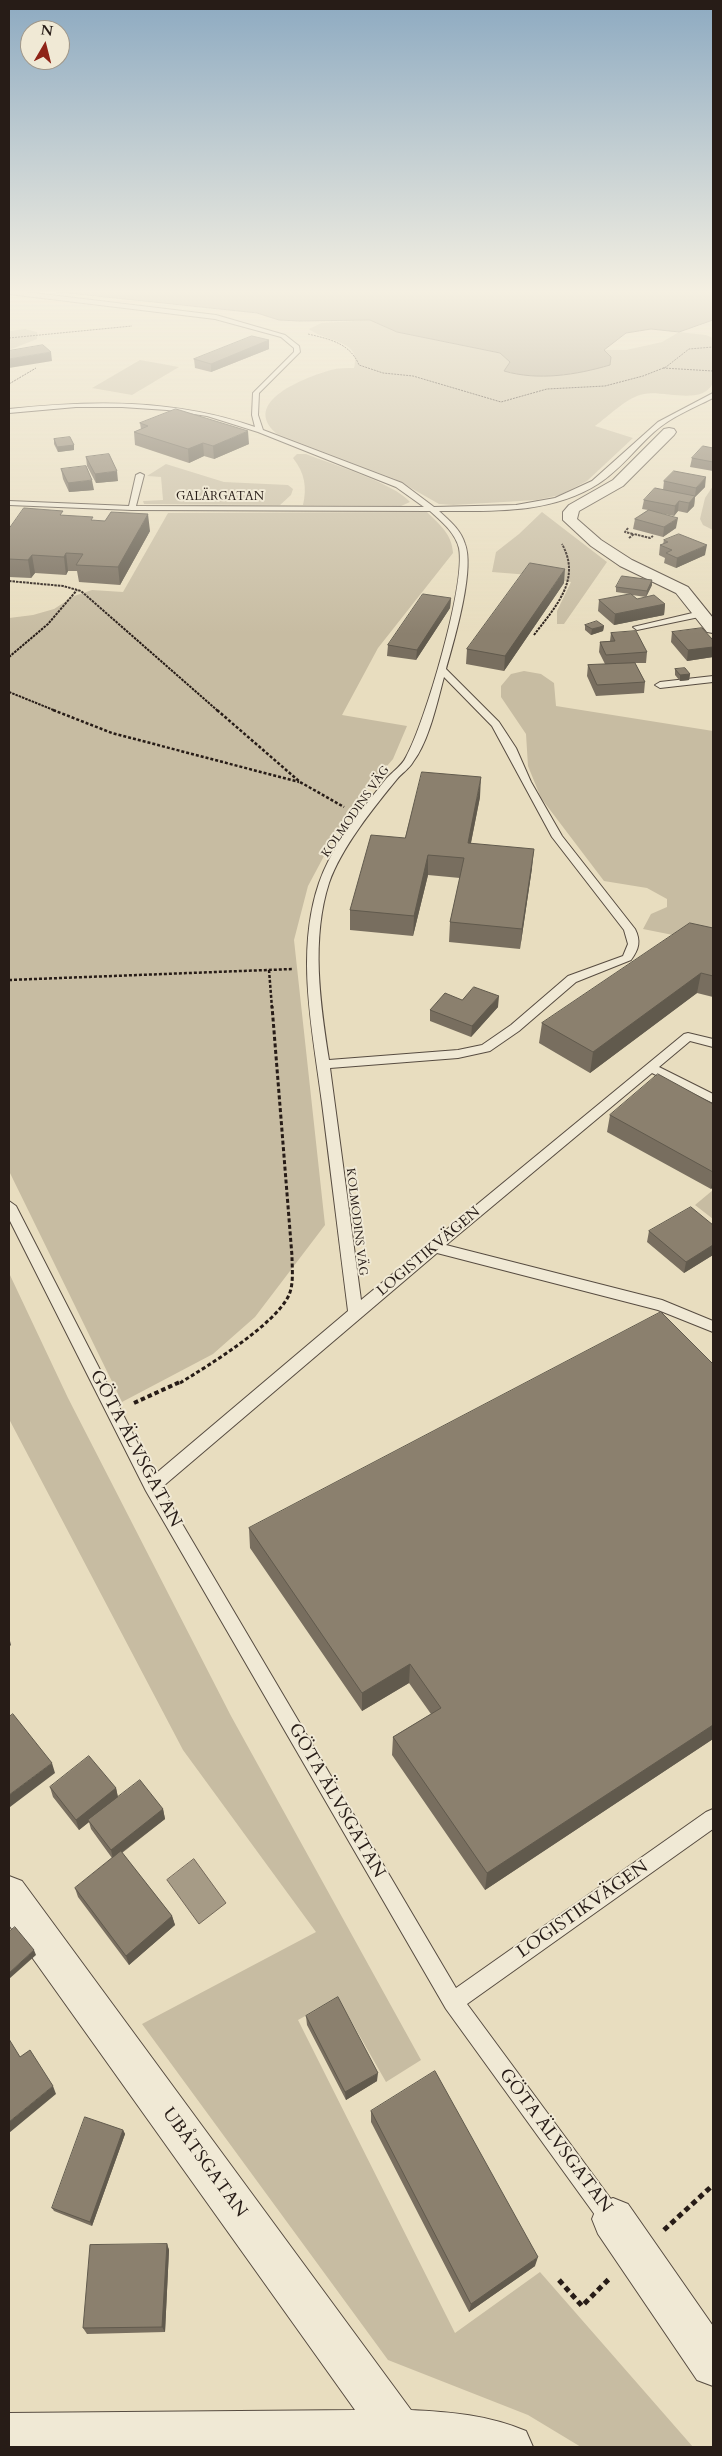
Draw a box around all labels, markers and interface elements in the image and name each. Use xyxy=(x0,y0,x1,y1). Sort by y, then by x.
north arrow xyxy=(20,20,70,70)
text: N xyxy=(40,20,54,41)
street label: GALÄRGATAN xyxy=(176,490,264,504)
street label: KOLMODINS VÄG xyxy=(319,763,393,861)
street label: KOLMODINS VÄG xyxy=(342,1167,370,1277)
street label: LOGISTIKVÄGEN xyxy=(374,1204,484,1300)
street label: GÖTA ÄLVSGATAN xyxy=(84,1367,186,1531)
street label: GÖTA ÄLVSGATAN xyxy=(283,1720,389,1882)
street label: LOGISTIKVÄGEN xyxy=(513,1857,653,1963)
street label: GÖTA ÄLVSGATAN xyxy=(494,2065,616,2217)
street label: UBÅTSGATAN xyxy=(157,2104,251,2222)

